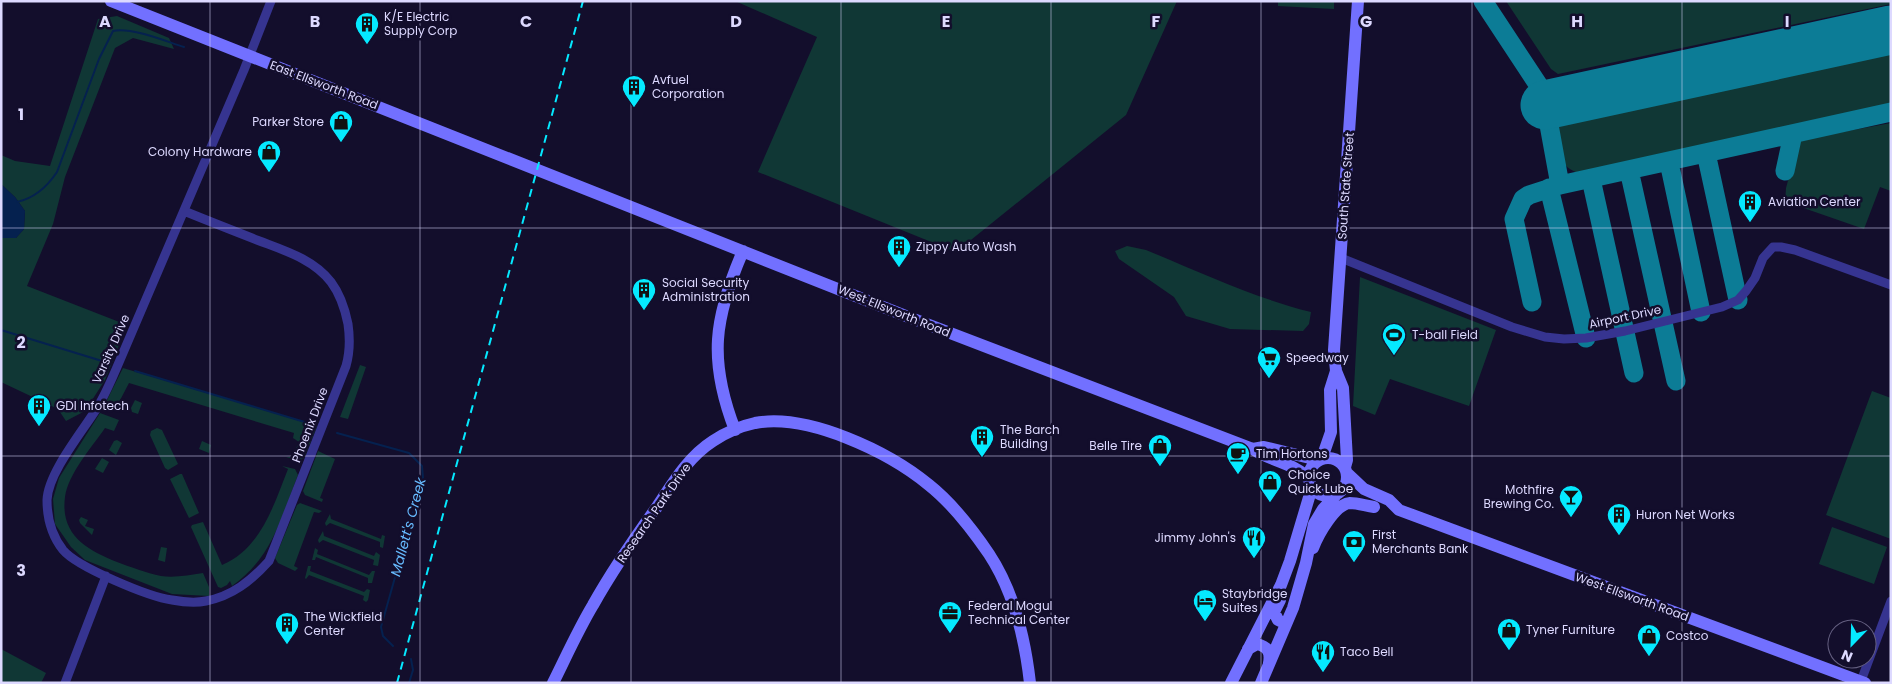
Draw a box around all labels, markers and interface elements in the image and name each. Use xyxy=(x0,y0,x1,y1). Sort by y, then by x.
place label: K/E Electric Supply Corp xyxy=(384,8,457,39)
text: A xyxy=(99,10,111,33)
text: B xyxy=(310,10,320,33)
text: C xyxy=(520,10,532,33)
text: D xyxy=(730,10,742,33)
text: E xyxy=(942,10,950,33)
text: F xyxy=(1152,10,1161,33)
text: G xyxy=(1360,10,1372,33)
text: H xyxy=(1571,10,1583,33)
text: I xyxy=(1785,10,1789,33)
building icon: K/E Electric Supply Corp xyxy=(354,11,380,45)
street label: East Ellsworth Road xyxy=(268,56,381,113)
place label: Avfuel Corporation xyxy=(652,71,724,102)
building icon: Avfuel Corporation xyxy=(621,74,647,108)
text: 1 xyxy=(18,103,24,126)
shop icon: Parker Store xyxy=(328,109,354,143)
place label: Parker Store xyxy=(252,113,324,130)
street label: South State Street xyxy=(1333,132,1358,240)
shop icon: Colony Hardware xyxy=(256,139,282,173)
place label: Colony Hardware xyxy=(148,143,252,160)
building icon: Aviation Center xyxy=(1737,189,1763,223)
place label: Aviation Center xyxy=(1768,193,1861,210)
building icon: Zippy Auto Wash xyxy=(886,234,912,268)
place label: Zippy Auto Wash xyxy=(916,238,1016,255)
place label: Social Security Administration xyxy=(662,274,750,305)
building icon: Social Security Administration xyxy=(631,277,657,311)
street label: West Ellsworth Road xyxy=(835,280,953,341)
street label: Airport Drive xyxy=(1587,301,1663,332)
street label: Varsity Drive xyxy=(88,311,133,386)
sports icon: T-ball Field xyxy=(1381,322,1407,356)
place label: T-ball Field xyxy=(1412,326,1478,343)
text: 2 xyxy=(16,331,26,354)
supermarket icon: Speedway xyxy=(1256,345,1282,379)
place label: Speedway xyxy=(1286,349,1349,366)
street label: Phoenix Drive xyxy=(287,385,332,465)
building icon: GDI Infotech xyxy=(26,393,52,427)
place label: GDI Infotech xyxy=(56,397,129,414)
place label: The Barch Building xyxy=(1000,421,1060,452)
building icon: The Barch Building xyxy=(969,424,995,458)
shop icon: Belle Tire xyxy=(1147,433,1173,467)
place label: Belle Tire xyxy=(1089,437,1142,454)
cafe icon: Tim Hortons xyxy=(1225,441,1251,475)
place label: Tim Hortons xyxy=(1256,445,1327,462)
street label: Research Park Drive xyxy=(613,459,694,566)
place label: Choice Quick Lube xyxy=(1288,466,1353,497)
shop icon: Choice Quick Lube xyxy=(1257,469,1283,503)
water label: Mallett's Creek xyxy=(385,475,431,579)
place label: Mothfire Brewing Co. xyxy=(1483,481,1554,512)
bar icon: Mothfire Brewing Co. xyxy=(1558,484,1584,518)
building icon: Huron Net Works xyxy=(1606,502,1632,536)
place label: Huron Net Works xyxy=(1636,506,1735,523)
restaurant icon: Jimmy John's xyxy=(1241,525,1267,559)
place label: First Merchants Bank xyxy=(1372,526,1469,557)
place label: Jimmy John's xyxy=(1154,529,1236,546)
bank icon: First Merchants Bank xyxy=(1341,529,1367,563)
text: 3 xyxy=(16,559,26,582)
street label: West Ellsworth Road xyxy=(1573,568,1691,625)
place label: Staybridge Suites xyxy=(1222,585,1288,616)
hotel icon: Staybridge Suites xyxy=(1192,588,1218,622)
place label: Federal Mogul Technical Center xyxy=(968,597,1070,628)
office icon: Federal Mogul Technical Center xyxy=(937,600,963,634)
place label: The Wickfield Center xyxy=(304,608,382,639)
building icon: The Wickfield Center xyxy=(274,611,300,645)
shop icon: Tyner Furniture xyxy=(1496,617,1522,651)
north arrow xyxy=(1827,619,1877,669)
place label: Tyner Furniture xyxy=(1526,621,1615,638)
shop icon: Costco xyxy=(1636,623,1662,657)
place label: Costco xyxy=(1666,627,1709,644)
restaurant icon: Taco Bell xyxy=(1310,639,1336,673)
place label: Taco Bell xyxy=(1340,643,1394,660)
text: N xyxy=(1838,645,1856,667)

